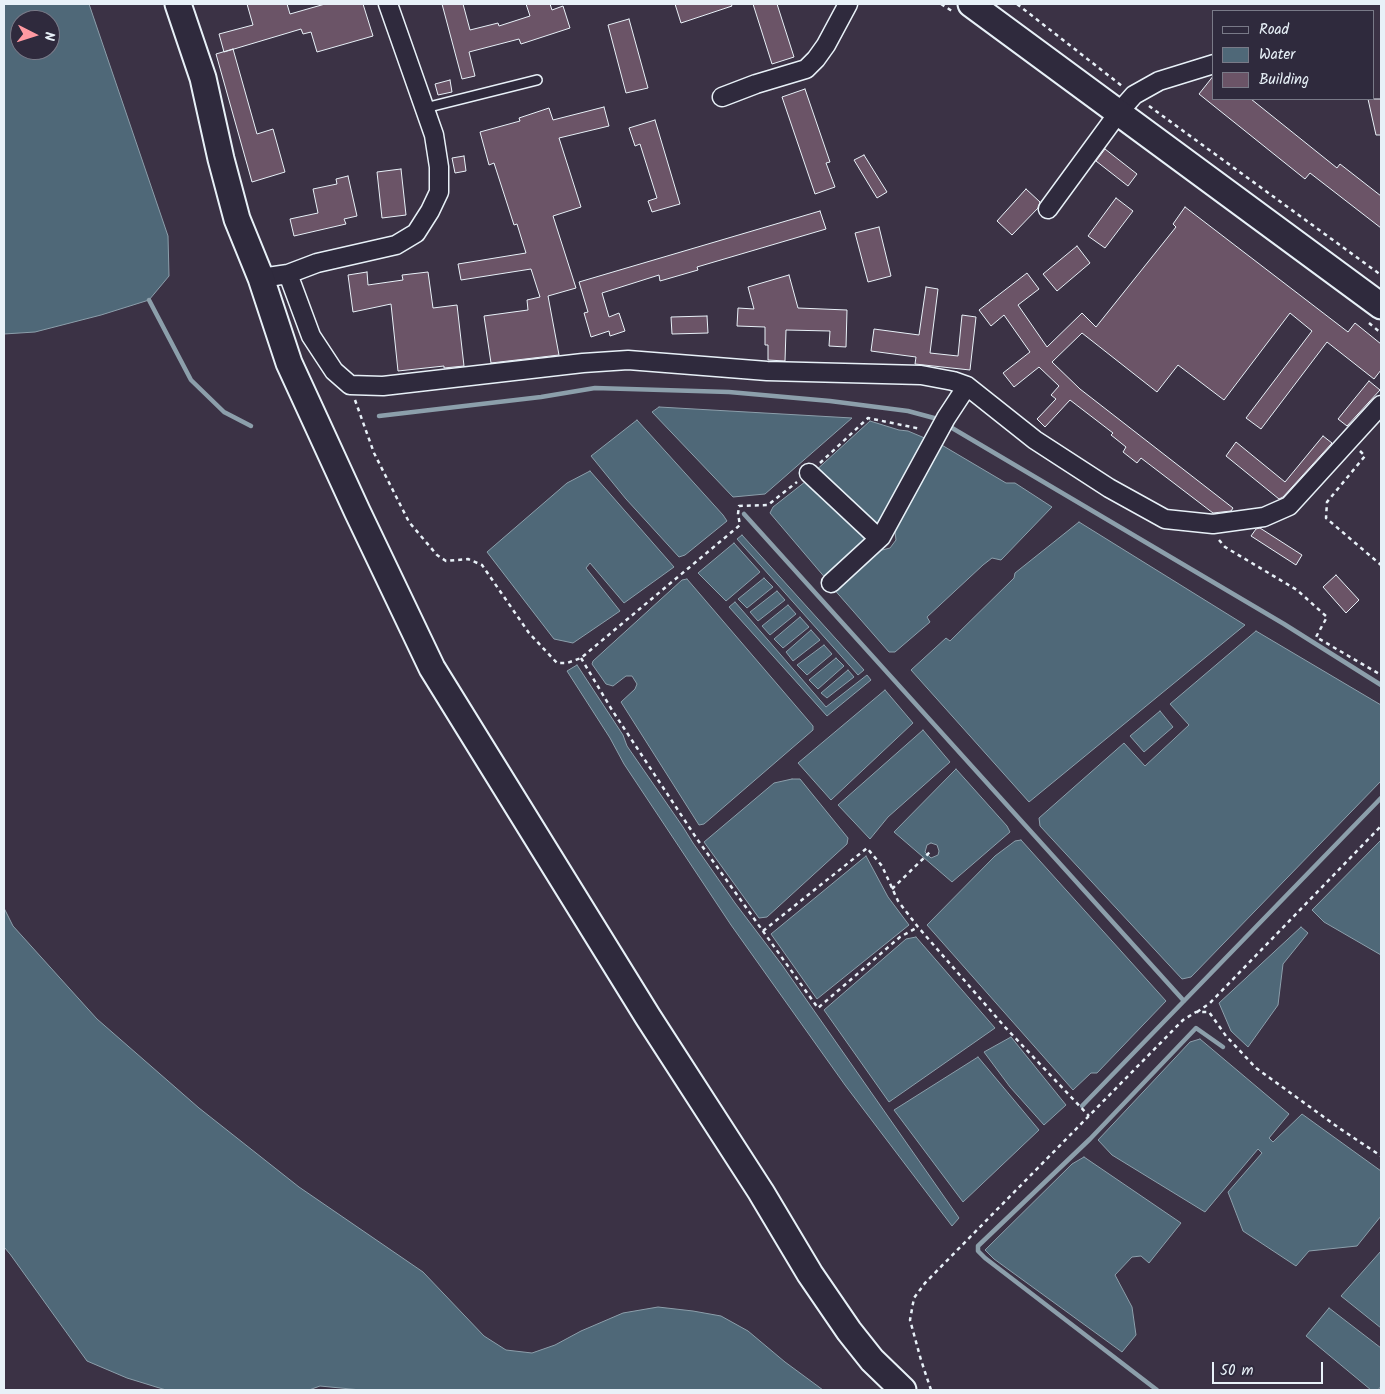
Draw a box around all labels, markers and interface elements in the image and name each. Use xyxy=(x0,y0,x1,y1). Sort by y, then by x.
north arrow xyxy=(10,10,60,60)
legend xyxy=(1212,10,1375,100)
text: Road xyxy=(1259,18,1289,42)
text: N xyxy=(38,31,60,42)
text: Water xyxy=(1259,43,1295,67)
text: Building xyxy=(1259,68,1309,92)
scale bar xyxy=(1215,1352,1326,1384)
text: 50 m xyxy=(1220,1359,1254,1383)

